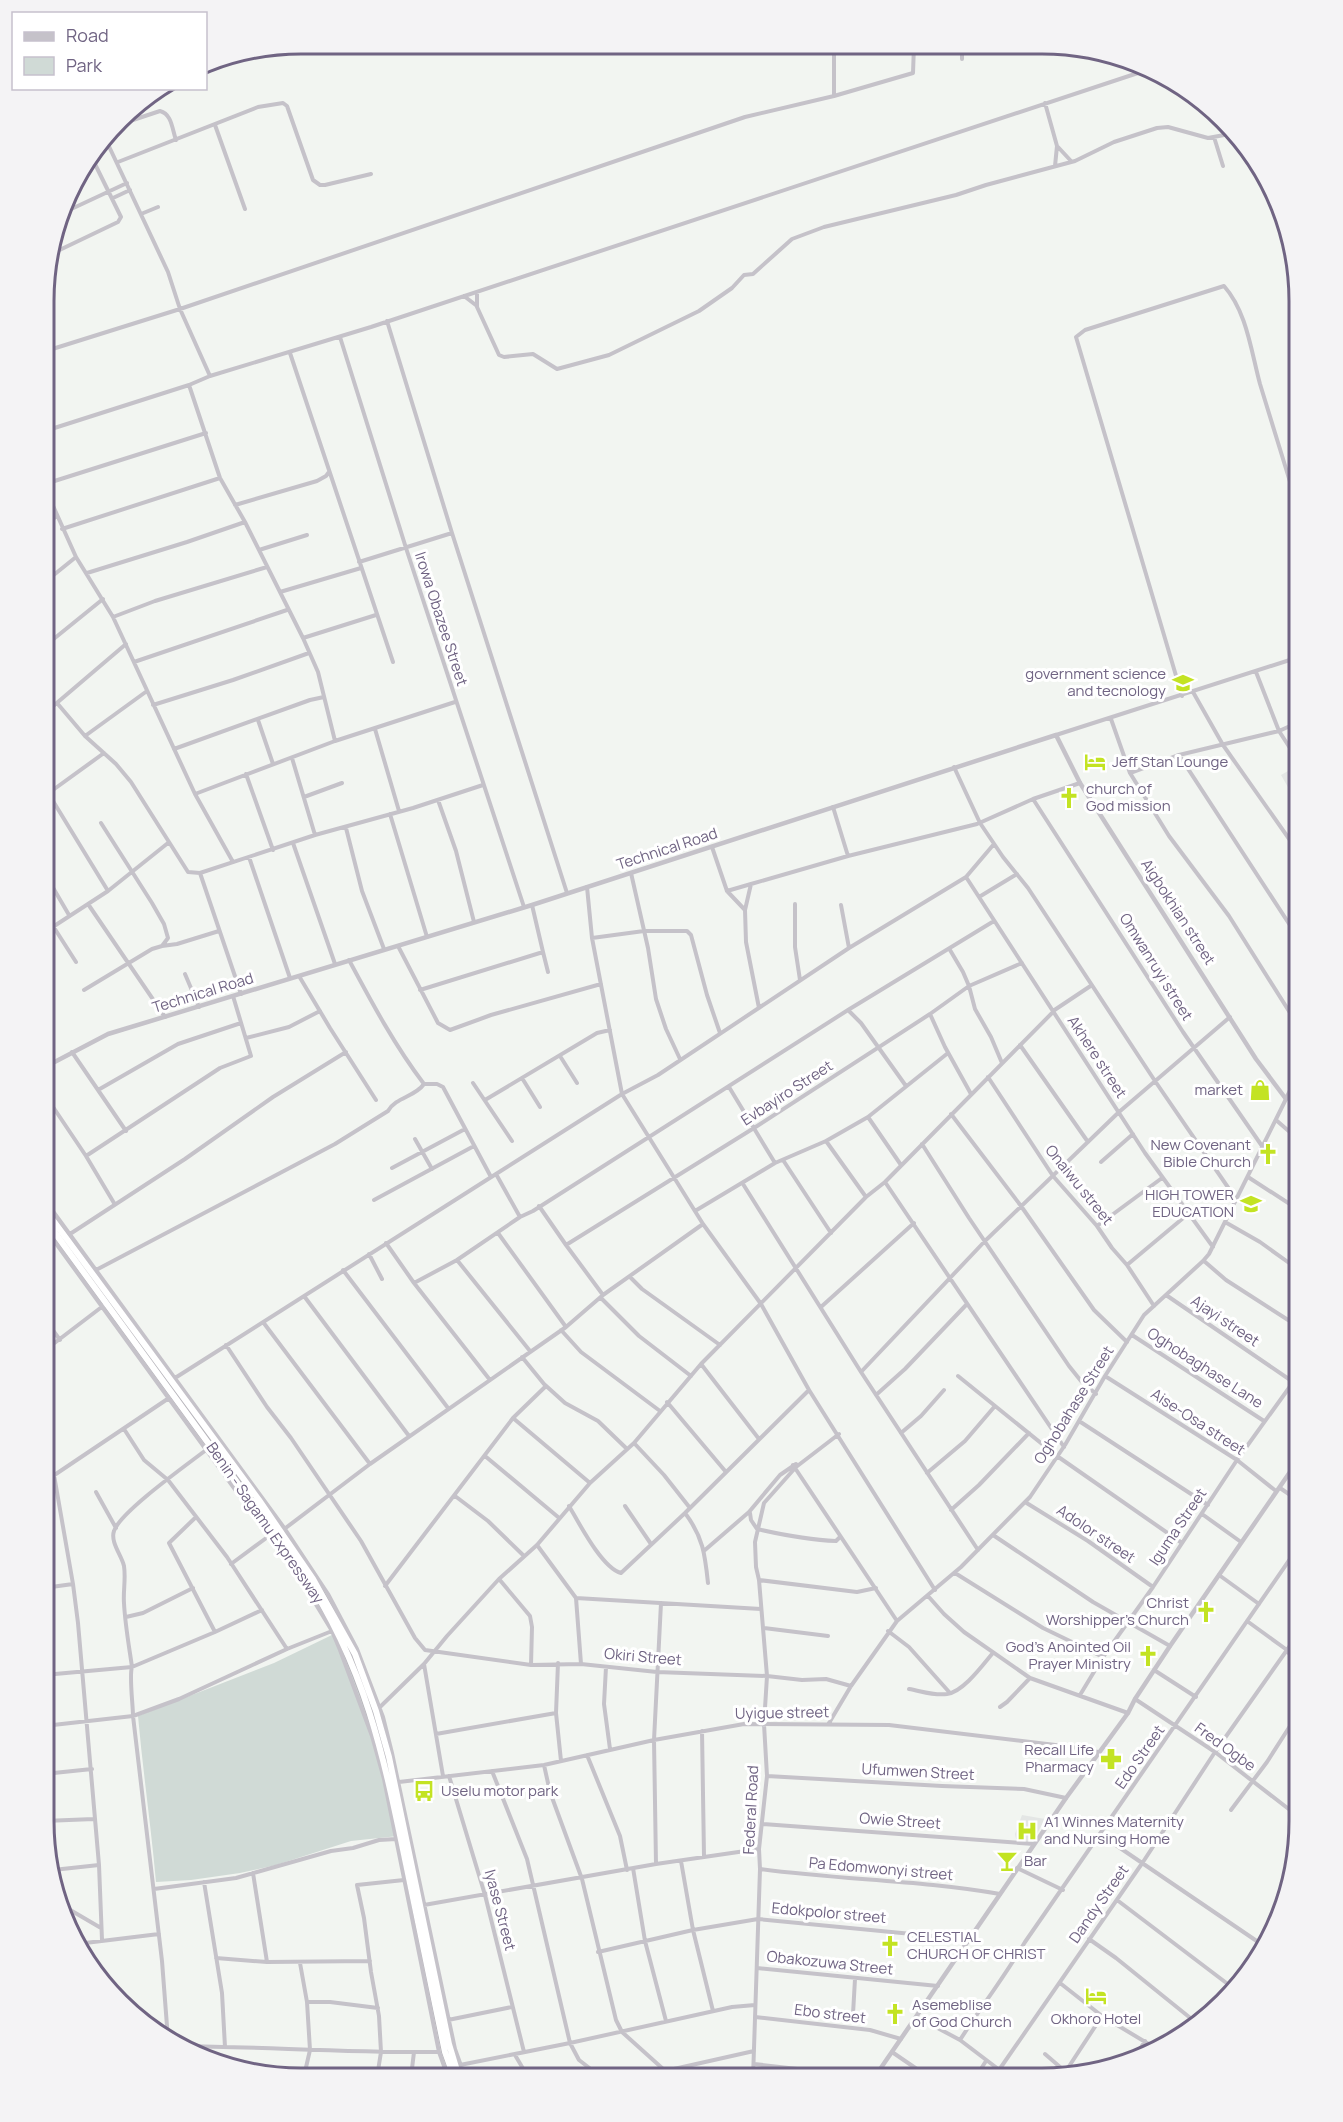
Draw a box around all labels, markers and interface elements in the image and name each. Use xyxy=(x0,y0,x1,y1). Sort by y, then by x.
legend xyxy=(12,12,207,90)
text: Road xyxy=(66,23,109,47)
text: Park xyxy=(66,53,103,77)
street label: Irowa Obazee Street xyxy=(410,549,473,689)
place label: government science and tecnology xyxy=(1025,663,1166,701)
school or university icon: government science and tecnology xyxy=(1171,671,1195,695)
hotel icon: Jeff Stan Lounge xyxy=(1083,750,1107,774)
place label: Jeff Stan Lounge xyxy=(1112,751,1228,772)
place label: church of God mission xyxy=(1086,778,1171,816)
church icon: church of God mission xyxy=(1057,786,1081,810)
street label: Technical Road xyxy=(614,822,720,875)
street label: Aigbokhian street xyxy=(1136,855,1221,969)
street label: Omwanruyi street xyxy=(1115,909,1198,1025)
street label: Technical Road xyxy=(150,967,256,1018)
street label: Akhere street xyxy=(1063,1011,1132,1102)
street label: Evbayiro Street xyxy=(737,1055,837,1130)
shop icon: market xyxy=(1248,1078,1272,1102)
place label: market xyxy=(1194,1079,1243,1100)
place label: New Covenant Bible Church xyxy=(1150,1134,1251,1172)
street label: Onaiwu street xyxy=(1040,1140,1118,1229)
church icon: New Covenant Bible Church xyxy=(1256,1142,1280,1166)
place label: HIGH TOWER EDUCATION xyxy=(1145,1184,1234,1222)
school or university icon: HIGH TOWER EDUCATION xyxy=(1239,1192,1263,1216)
street label: Ajayi street xyxy=(1187,1290,1264,1351)
street label: Oghobaghase Lane xyxy=(1143,1322,1267,1413)
street label: Oghobahase Street xyxy=(1029,1342,1118,1468)
street label: Aise-Osa street xyxy=(1147,1383,1250,1460)
street label: Benin - Sagamu Expressway xyxy=(202,1438,329,1608)
street label: Iguma Street xyxy=(1144,1484,1211,1570)
street label: Adolor street xyxy=(1053,1500,1140,1568)
place label: Christ Worshipper's Church xyxy=(1046,1592,1189,1630)
church icon: Christ Worshipper's Church xyxy=(1194,1600,1218,1624)
place label: God's Anointed Oil Prayer Ministry xyxy=(1006,1636,1131,1674)
street label: Okiri Street xyxy=(603,1643,683,1670)
church icon: God's Anointed Oil Prayer Ministry xyxy=(1136,1644,1160,1668)
street label: Uyigue street xyxy=(735,1701,829,1724)
street label: Fred Ogbe xyxy=(1190,1717,1260,1776)
street label: Edo Street xyxy=(1110,1721,1169,1793)
place label: Recall Life Pharmacy xyxy=(1024,1739,1094,1777)
pharmacy icon: Recall Life Pharmacy xyxy=(1099,1747,1123,1771)
street label: Ufumwen Street xyxy=(861,1758,975,1785)
street label: Federal Road xyxy=(738,1765,763,1855)
bus stop icon: Uselu motor park xyxy=(412,1779,436,1803)
place label: Uselu motor park xyxy=(441,1780,559,1801)
street label: Owie Street xyxy=(859,1807,942,1834)
place label: A1 Winnes Maternity and Nursing Home xyxy=(1044,1811,1184,1849)
hospital icon: A1 Winnes Maternity and Nursing Home xyxy=(1015,1819,1039,1843)
bar icon: Bar xyxy=(995,1849,1019,1873)
place label: Bar xyxy=(1024,1850,1048,1871)
street label: Pa Edomwonyi street xyxy=(808,1852,954,1885)
street label: Dandy Street xyxy=(1064,1860,1133,1947)
street label: Iyase Street xyxy=(480,1867,521,1953)
street label: Edokpolor street xyxy=(771,1897,887,1928)
place label: CELESTIAL CHURCH OF CHRIST xyxy=(907,1926,1045,1964)
church icon: CELESTIAL CHURCH OF CHRIST xyxy=(878,1934,902,1958)
street label: Obakozuwa Street xyxy=(766,1945,894,1980)
hotel icon: Okhoro Hotel xyxy=(1084,1984,1108,2008)
place label: Asemeblise of God Church xyxy=(912,1994,1012,2032)
street label: Ebo street xyxy=(793,1999,867,2028)
church icon: Asemeblise of God Church xyxy=(883,2002,907,2026)
place label: Okhoro Hotel xyxy=(1051,2008,1141,2029)

